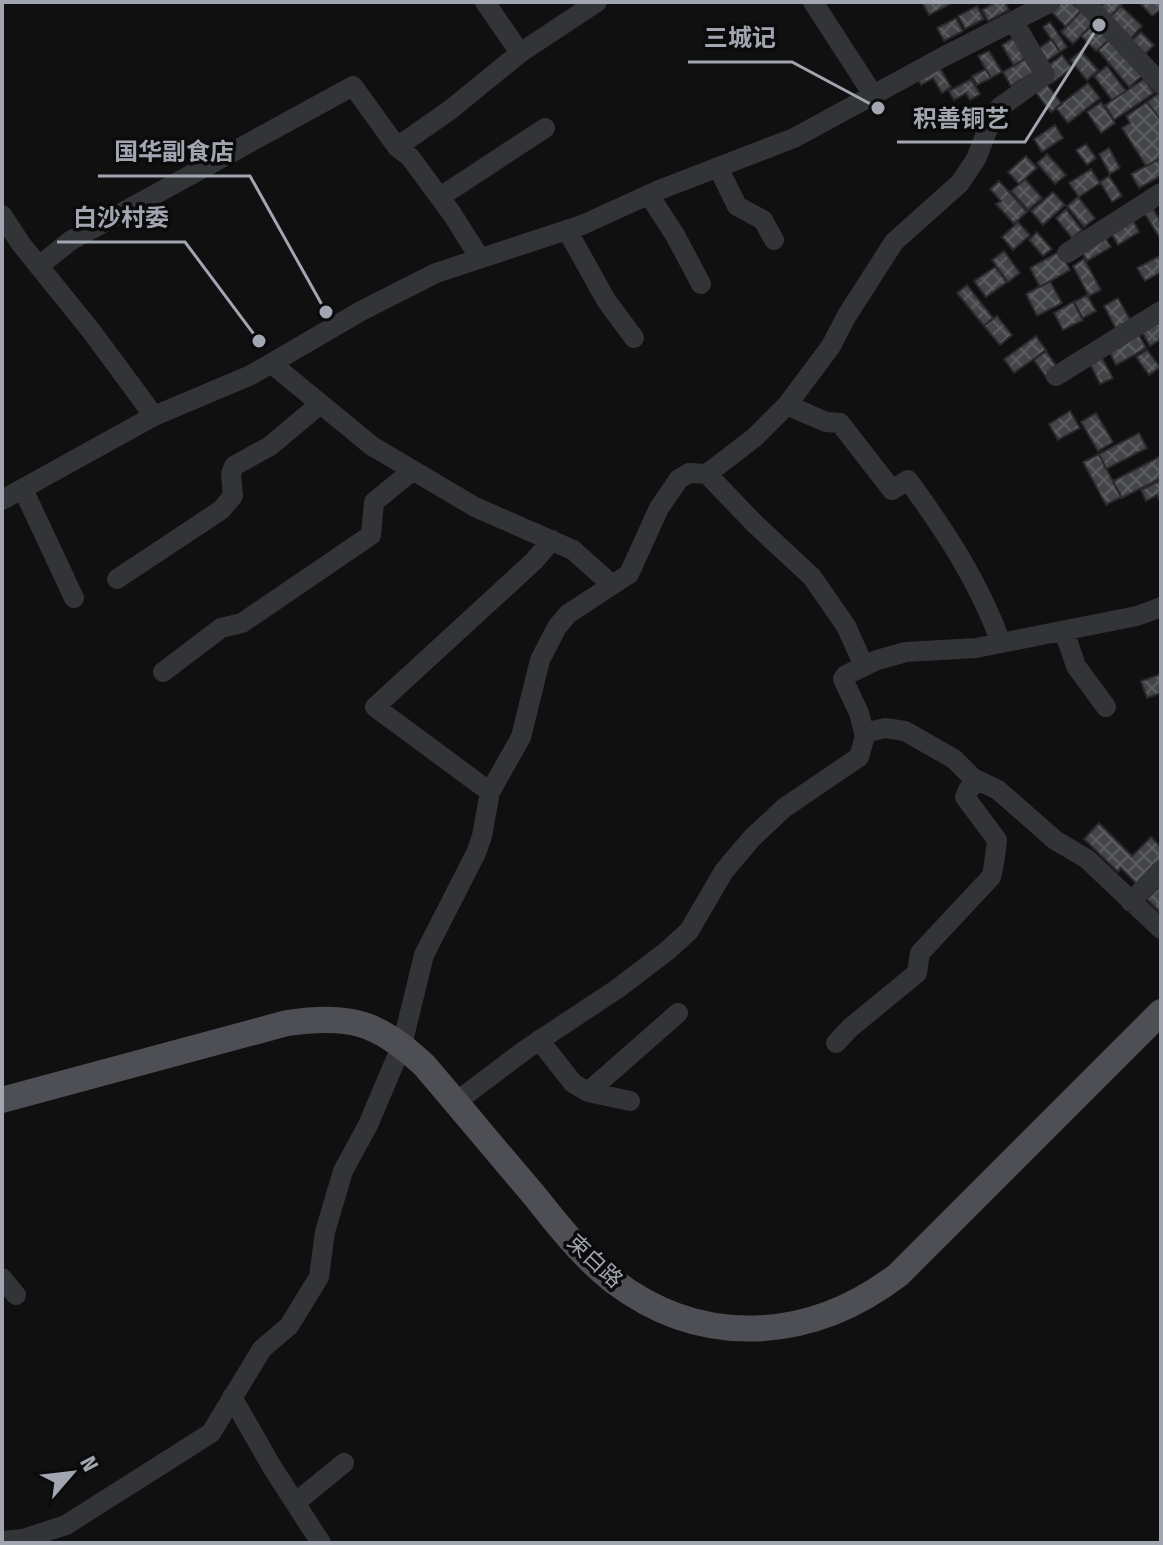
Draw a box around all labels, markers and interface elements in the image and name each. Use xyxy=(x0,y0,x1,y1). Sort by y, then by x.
callout: 三城记 xyxy=(688,14,792,62)
text: 三城记 xyxy=(704,24,776,52)
callout: 积善铜艺 xyxy=(897,94,1025,142)
text: 积善铜艺 xyxy=(913,105,1009,133)
callout: 国华副食店 xyxy=(98,128,250,176)
text: 国华副食店 xyxy=(114,138,234,166)
callout: 白沙村委 xyxy=(57,194,185,242)
text: 白沙村委 xyxy=(73,204,169,232)
street label: 束白路 xyxy=(562,1229,628,1293)
north arrow xyxy=(32,1433,112,1513)
text: N xyxy=(74,1452,104,1476)

